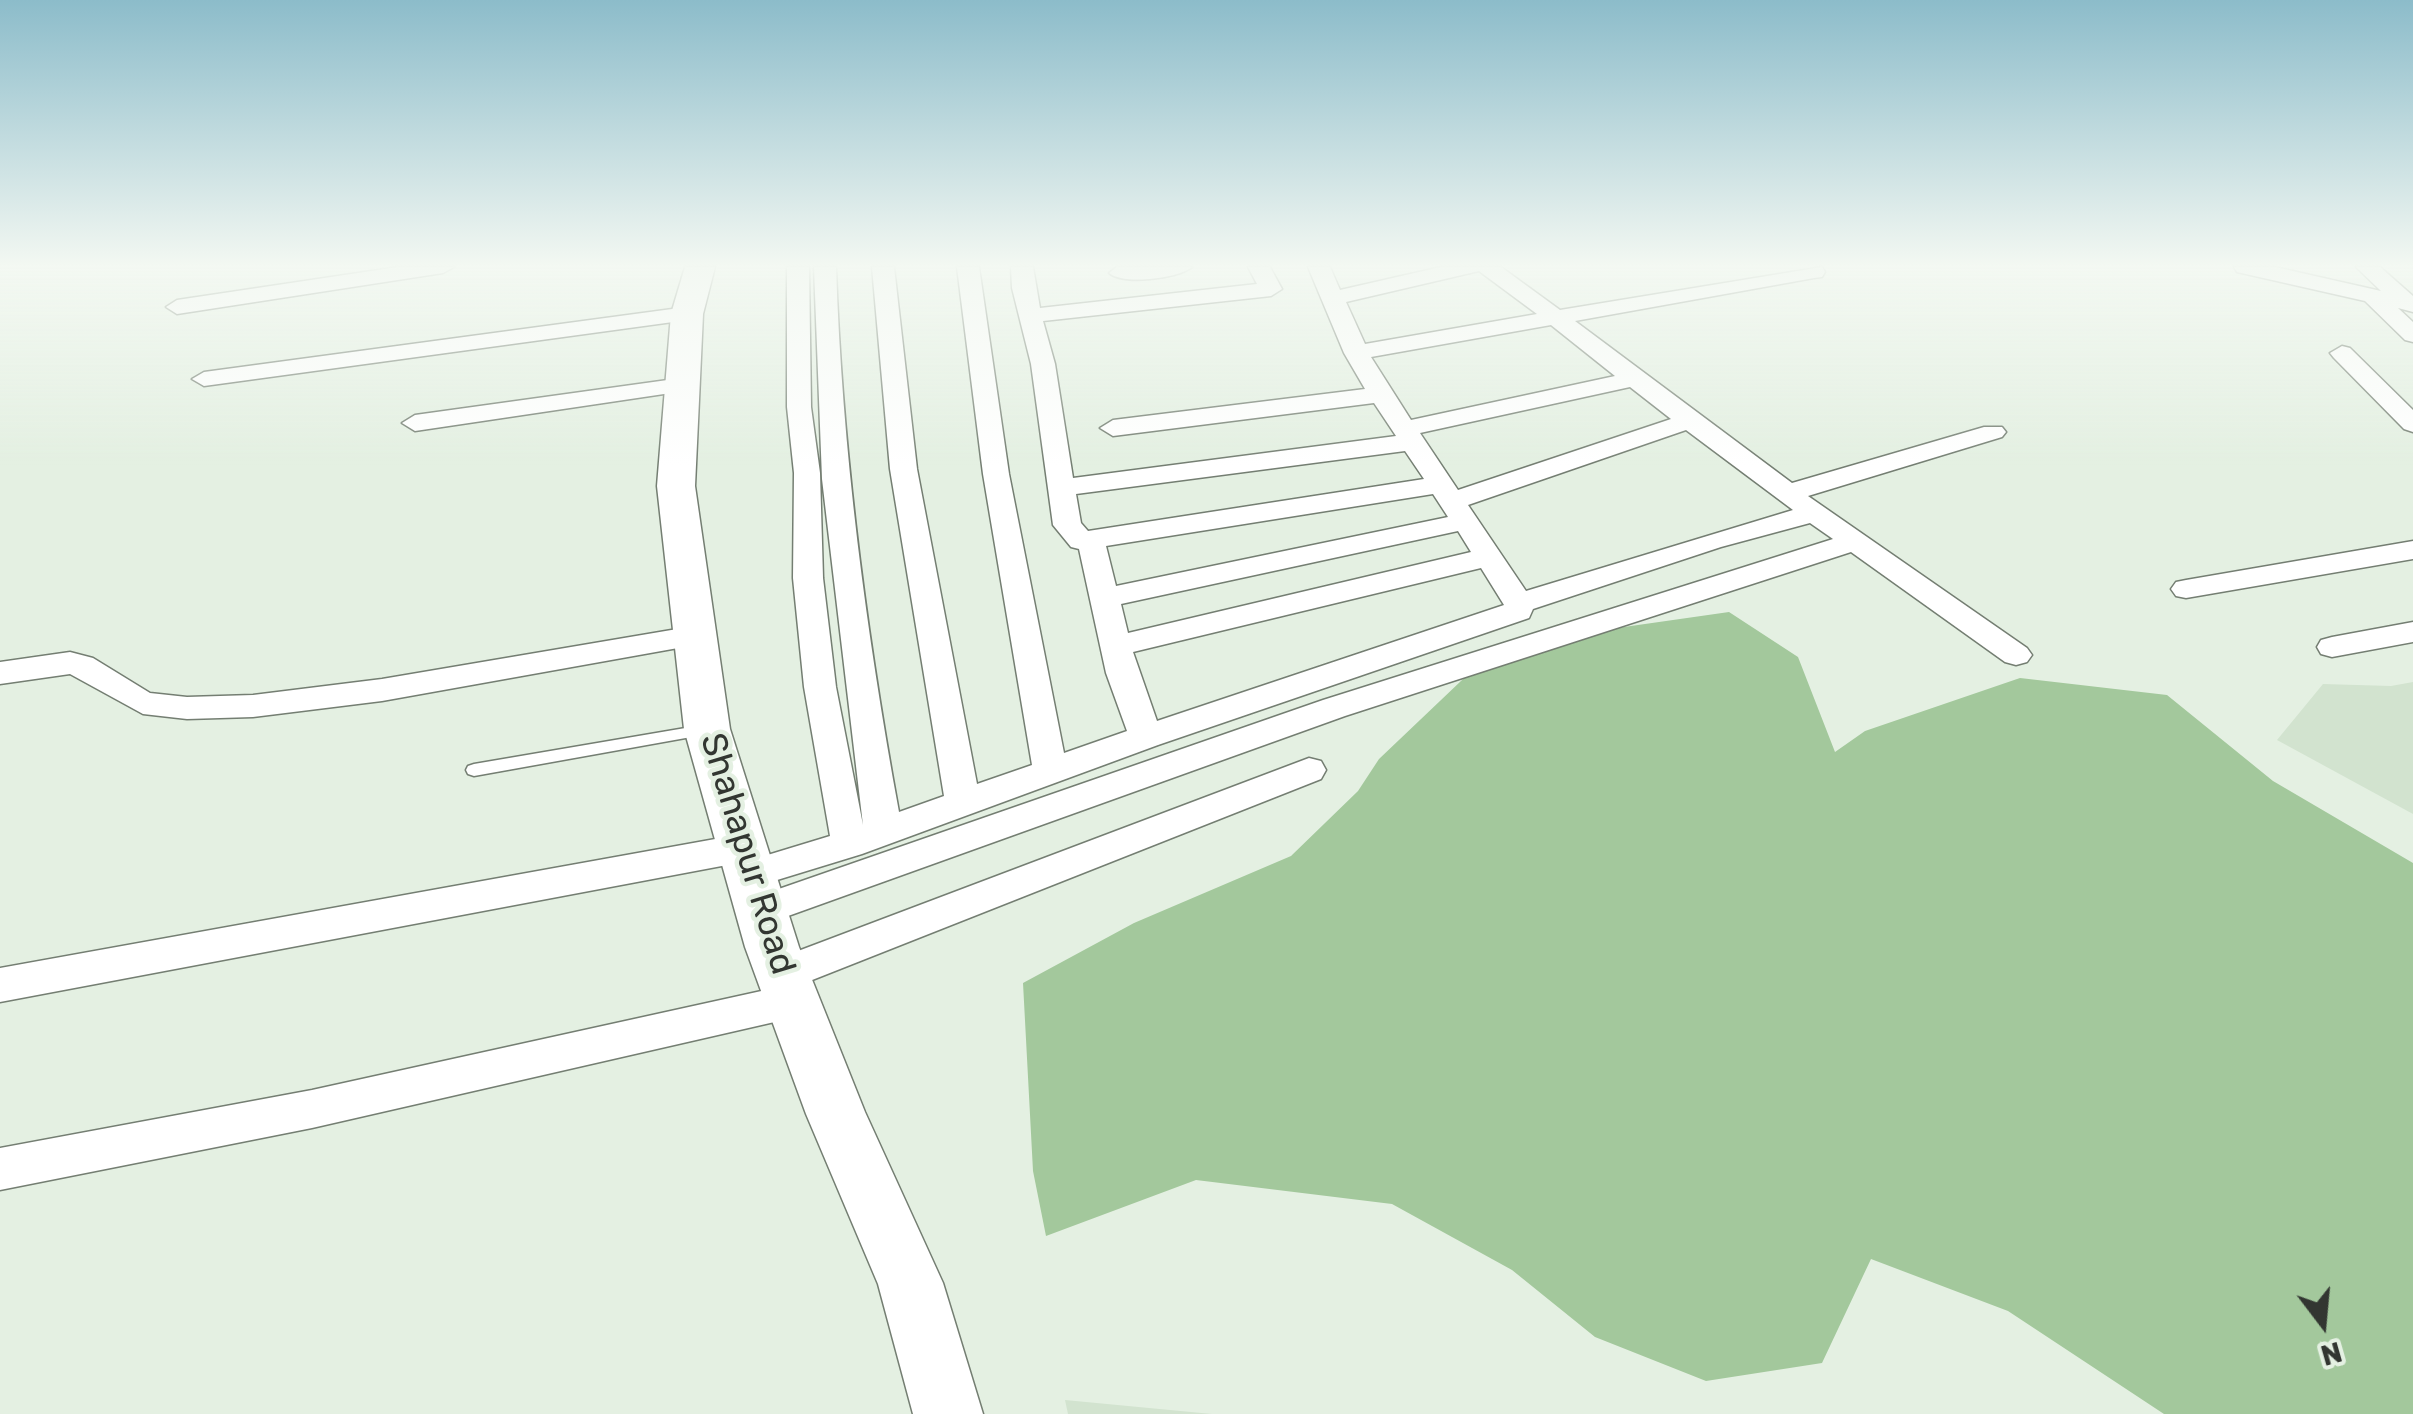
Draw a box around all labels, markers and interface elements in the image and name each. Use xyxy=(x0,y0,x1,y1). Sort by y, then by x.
street label: Shahapur Road xyxy=(690,728,804,980)
north arrow xyxy=(2273,1274,2373,1374)
text: N xyxy=(2317,1335,2346,1372)

